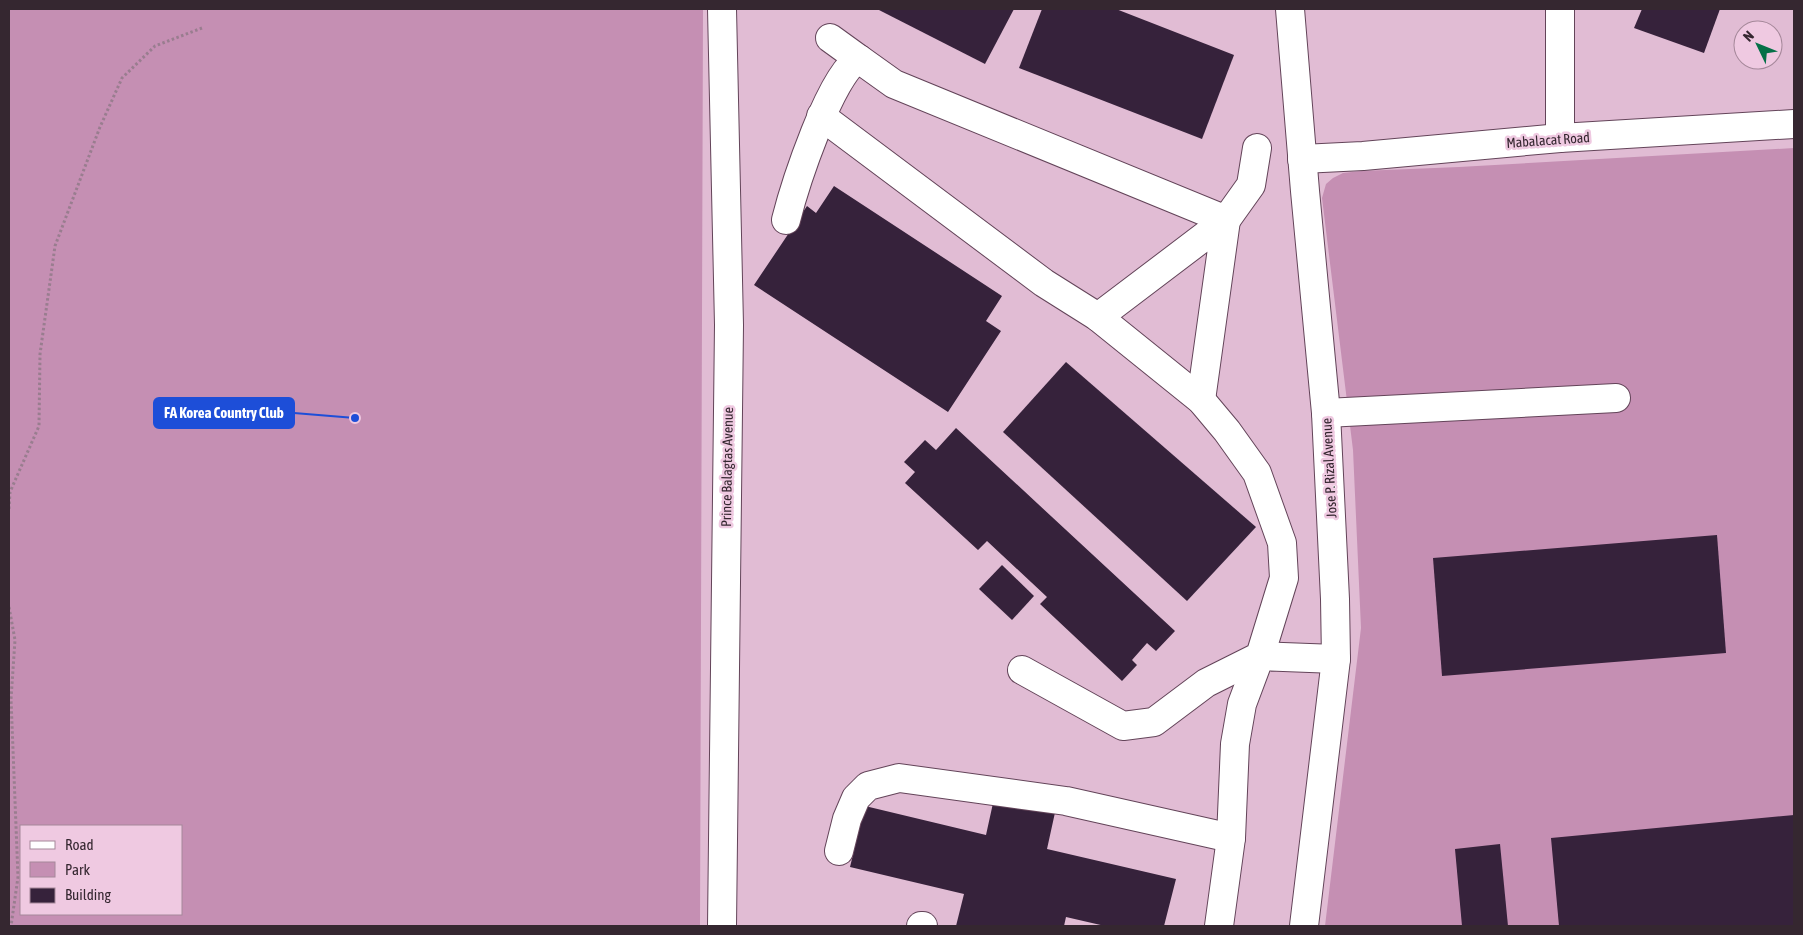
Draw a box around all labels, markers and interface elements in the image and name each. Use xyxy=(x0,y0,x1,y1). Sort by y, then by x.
north arrow xyxy=(1733,20,1783,70)
text: N xyxy=(1740,28,1757,45)
street label: Mabalacat Road xyxy=(1506,129,1590,151)
callout: FA Korea Country Club xyxy=(154,398,294,428)
text: FA Korea Country Club xyxy=(164,404,284,421)
street label: Prince Balagtas Avenue xyxy=(718,407,736,527)
street label: Jose P. Rizal Avenue xyxy=(1318,418,1340,518)
legend xyxy=(20,825,182,915)
text: Road xyxy=(65,836,94,853)
text: Park xyxy=(65,861,90,878)
text: Building xyxy=(65,886,111,903)

